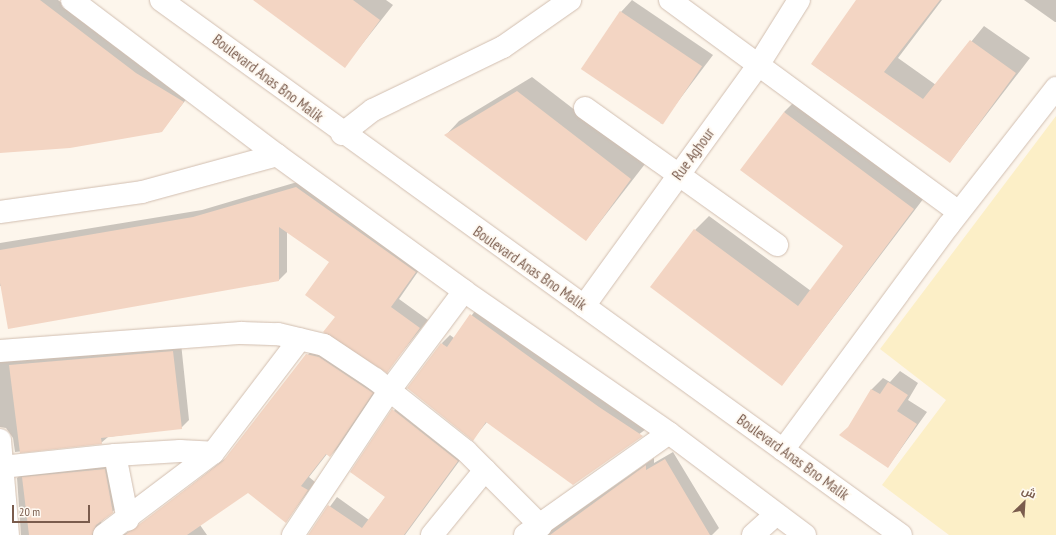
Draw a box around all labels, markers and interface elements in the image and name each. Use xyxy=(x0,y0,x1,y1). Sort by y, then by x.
street label: Boulevard Anas Bno Malik xyxy=(209,30,327,126)
street label: Rue Aghour xyxy=(668,124,718,184)
street label: Boulevard Anas Bno Malik xyxy=(470,222,590,314)
street label: Boulevard Anas Bno Malik xyxy=(733,410,853,504)
north arrow xyxy=(1004,483,1044,523)
text: ش xyxy=(1020,483,1038,501)
scale bar xyxy=(14,497,92,523)
text: 20 m xyxy=(19,504,40,519)

